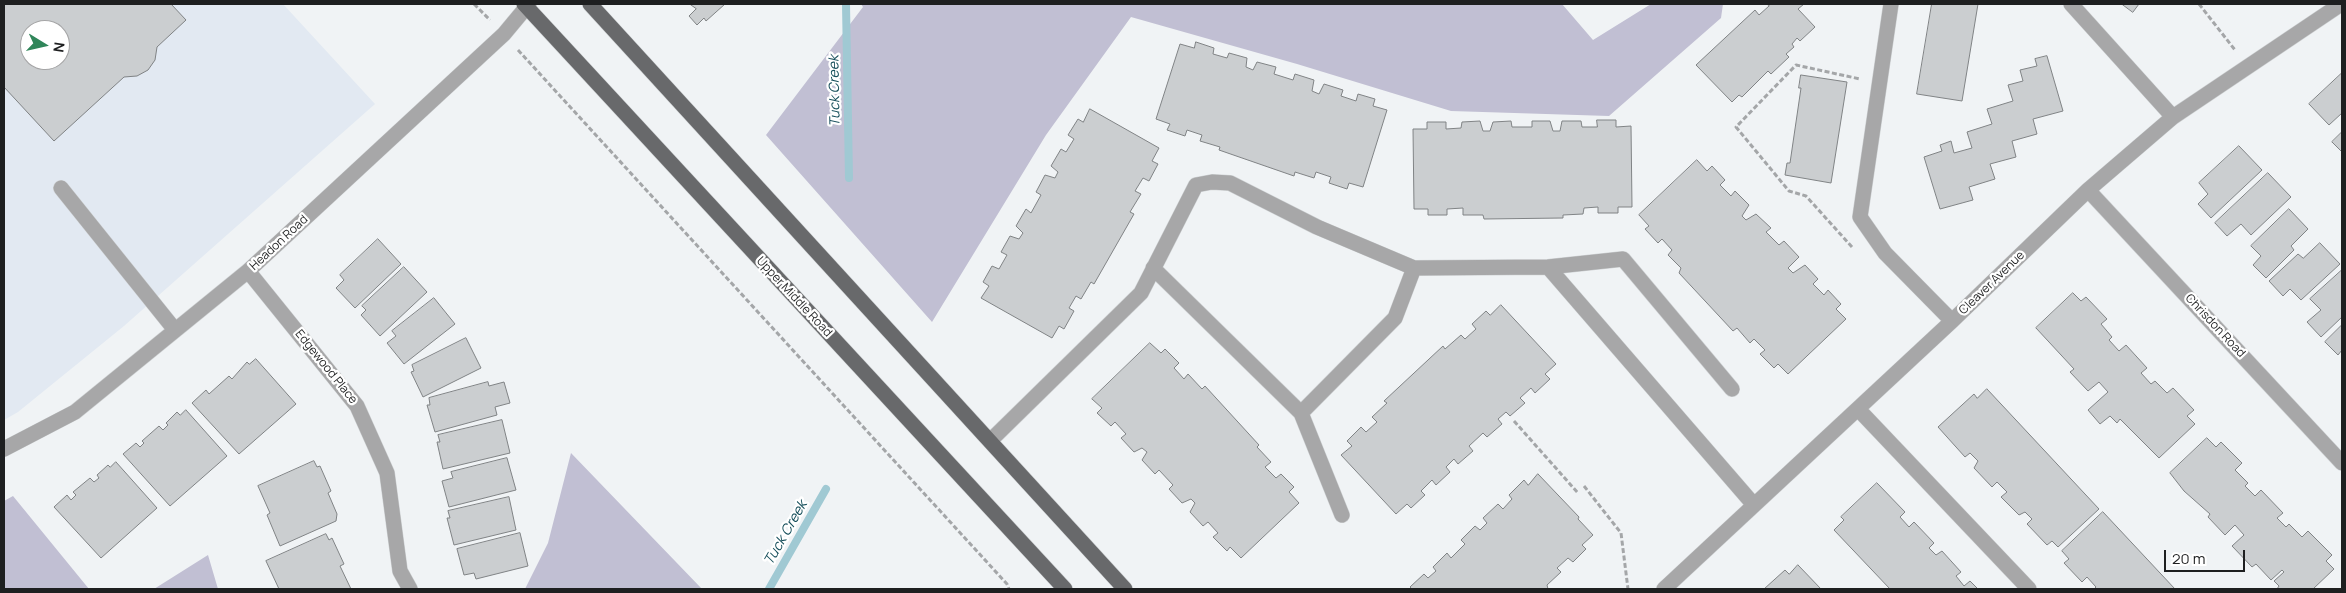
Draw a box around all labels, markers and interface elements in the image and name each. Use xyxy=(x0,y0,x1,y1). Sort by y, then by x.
north arrow xyxy=(20,20,70,70)
text: N xyxy=(49,41,69,54)
water label: Tuck Creek xyxy=(826,55,844,127)
street label: Headon Road xyxy=(247,213,311,273)
street label: Cleaver Avenue xyxy=(1956,248,2028,318)
street label: Upper Middle Road xyxy=(753,254,835,340)
street label: Chrisdon Road xyxy=(2182,291,2248,361)
street label: Edgewood Place xyxy=(292,327,360,407)
water label: Tuck Creek xyxy=(761,498,811,568)
scale bar xyxy=(2166,540,2247,572)
text: 20 m xyxy=(2172,548,2205,569)

